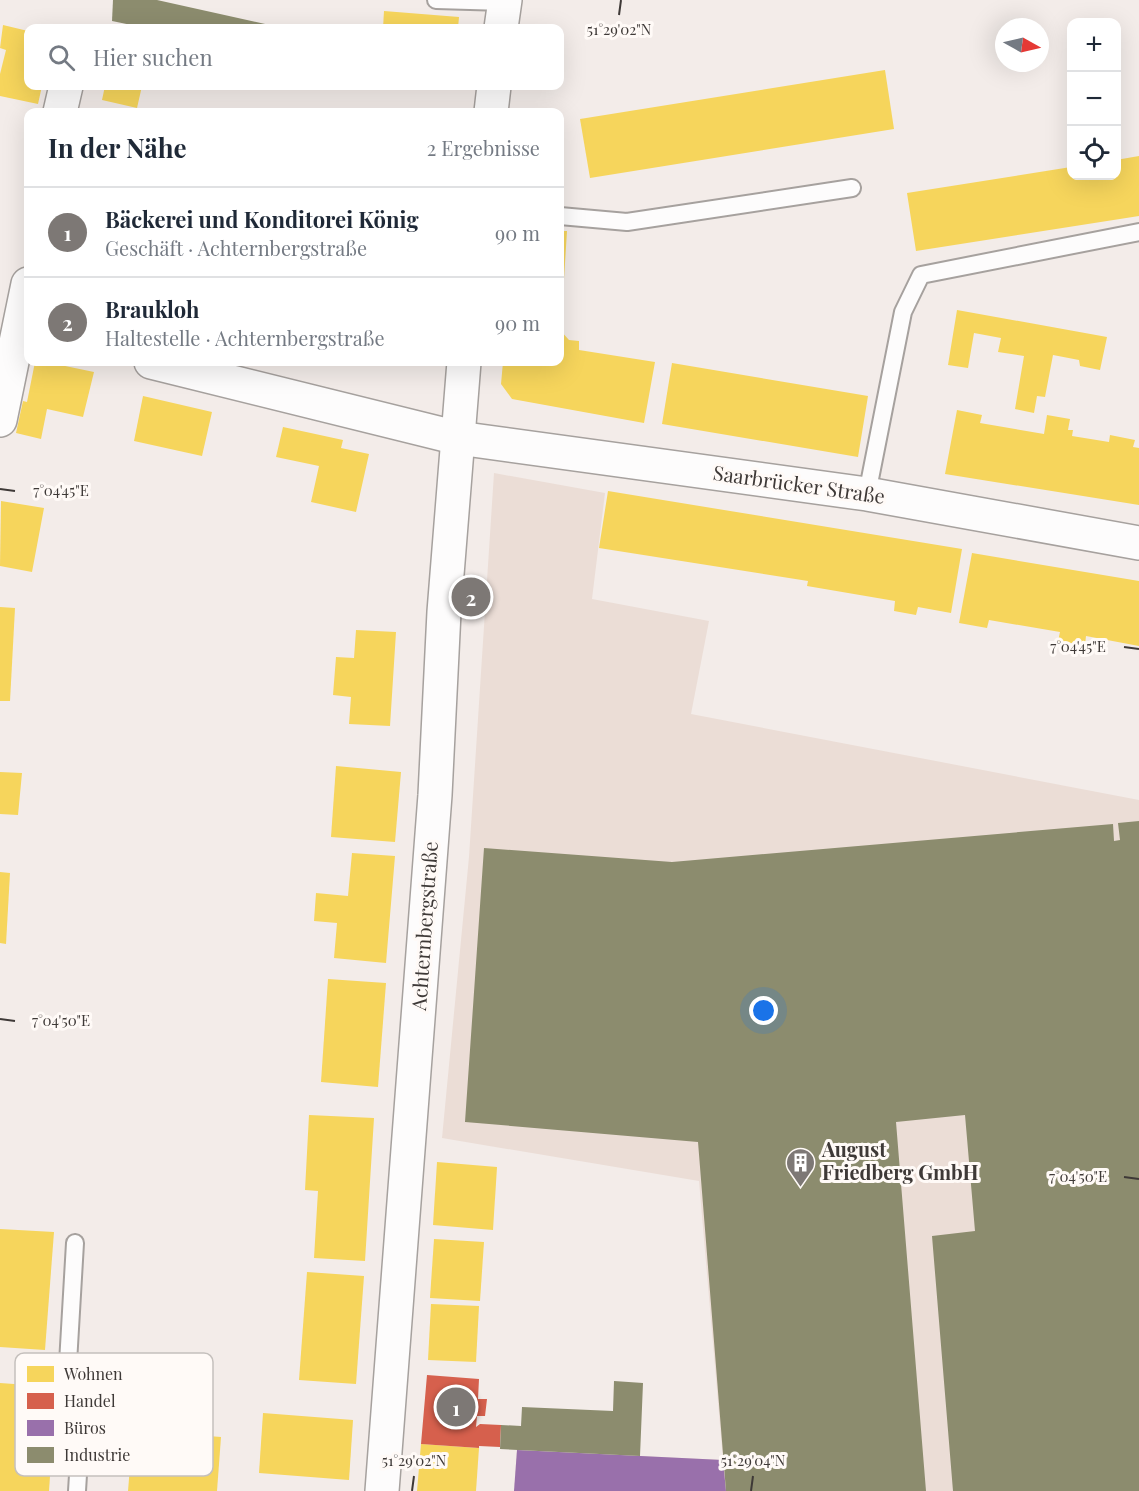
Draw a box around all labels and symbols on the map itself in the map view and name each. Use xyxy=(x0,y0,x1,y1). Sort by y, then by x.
north arrow xyxy=(995,18,1049,72)
text: 51°29'02"N xyxy=(587,19,652,39)
street label: Saarbrücker Straße xyxy=(712,458,887,509)
text: 7°04'45"E xyxy=(33,480,89,500)
pin: 2 xyxy=(452,574,490,620)
text: 7°04'45"E xyxy=(1050,636,1106,656)
street label: Achternbergstraße xyxy=(404,840,443,1012)
your location xyxy=(749,996,778,1025)
text: 7°04'50"E xyxy=(32,1010,90,1030)
place label: August Friedberg GmbH xyxy=(821,1135,978,1185)
building icon: August Friedberg GmbH xyxy=(785,1146,817,1188)
text: 7°04'50"E xyxy=(1049,1166,1107,1186)
legend xyxy=(15,1353,213,1476)
text: Wohnen xyxy=(63,1363,123,1384)
pin: 1 xyxy=(436,1384,476,1430)
text: Handel xyxy=(64,1390,116,1411)
text: Büros xyxy=(64,1417,106,1438)
text: Industrie xyxy=(64,1444,130,1465)
text: 51°29'02"N xyxy=(382,1450,447,1470)
text: 51°29'04"N xyxy=(721,1450,786,1470)

